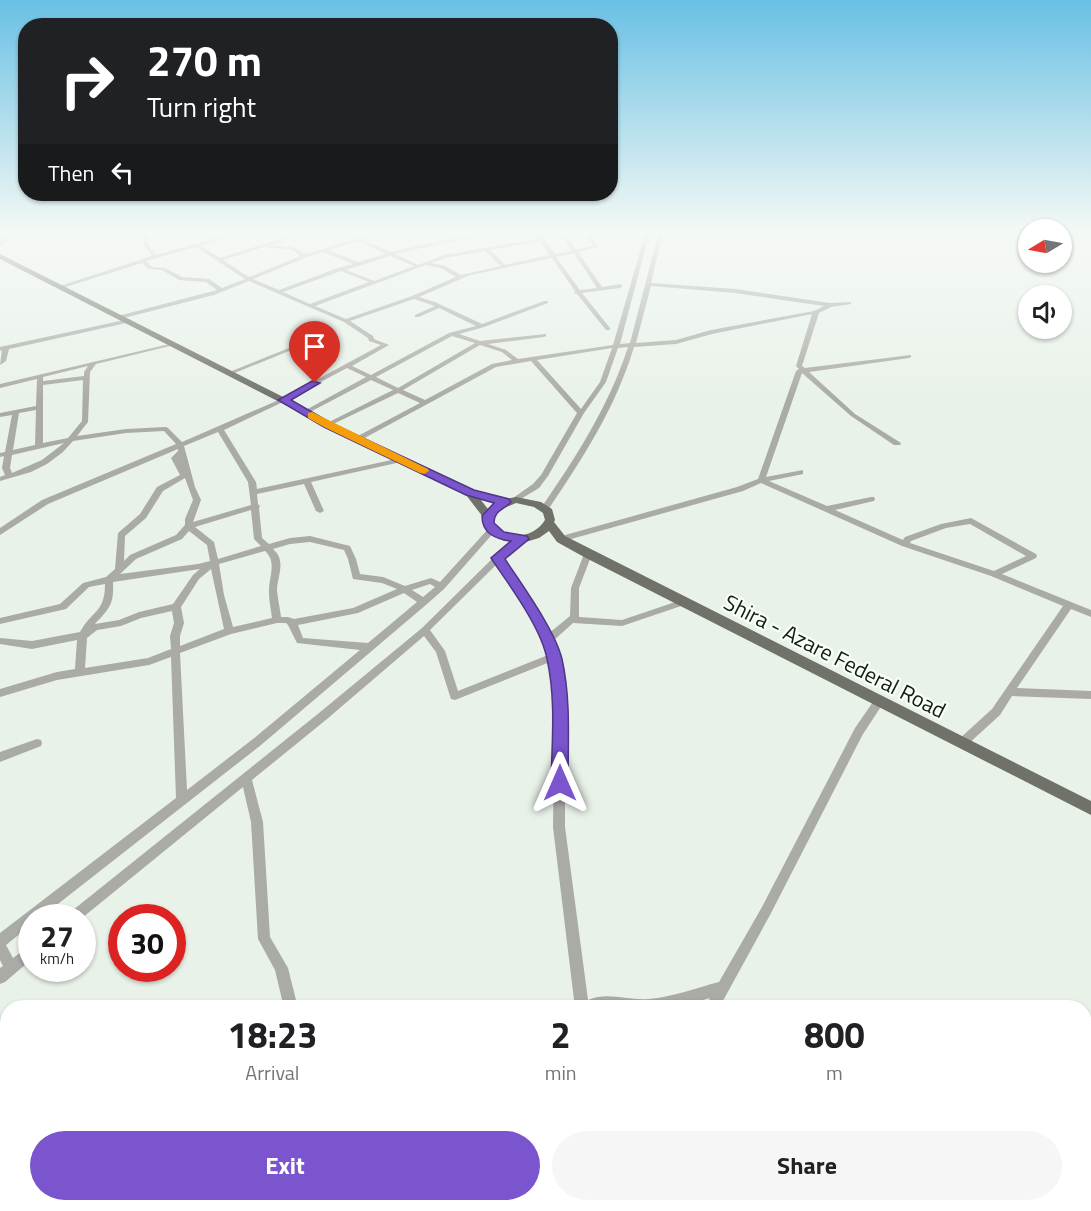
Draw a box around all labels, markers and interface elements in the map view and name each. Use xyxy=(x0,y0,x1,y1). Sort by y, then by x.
text: 270 m xyxy=(147,28,262,92)
icon: right xyxy=(48,42,126,120)
text: Turn right xyxy=(147,86,256,127)
text: Then xyxy=(48,156,94,190)
icon: left xyxy=(106,156,139,189)
north arrow xyxy=(1018,219,1072,273)
map controls xyxy=(1018,219,1072,339)
button: sound xyxy=(1018,285,1072,339)
pin xyxy=(289,321,340,383)
icon: arrive xyxy=(298,330,331,363)
street label: Shira - Azare Federal Road xyxy=(718,585,952,727)
position arrow xyxy=(528,751,592,815)
speed limit sign: 30 xyxy=(108,904,186,982)
text: 27 xyxy=(40,913,74,959)
text: km/h xyxy=(40,947,74,970)
text: 18:23 xyxy=(227,1007,317,1062)
text: 2 xyxy=(551,1007,571,1062)
text: 800 xyxy=(804,1007,865,1062)
text: Arrival xyxy=(245,1057,300,1088)
text: min xyxy=(545,1057,577,1088)
text: m xyxy=(826,1057,843,1088)
button: Exit xyxy=(30,1131,540,1200)
button: Share xyxy=(552,1131,1062,1200)

